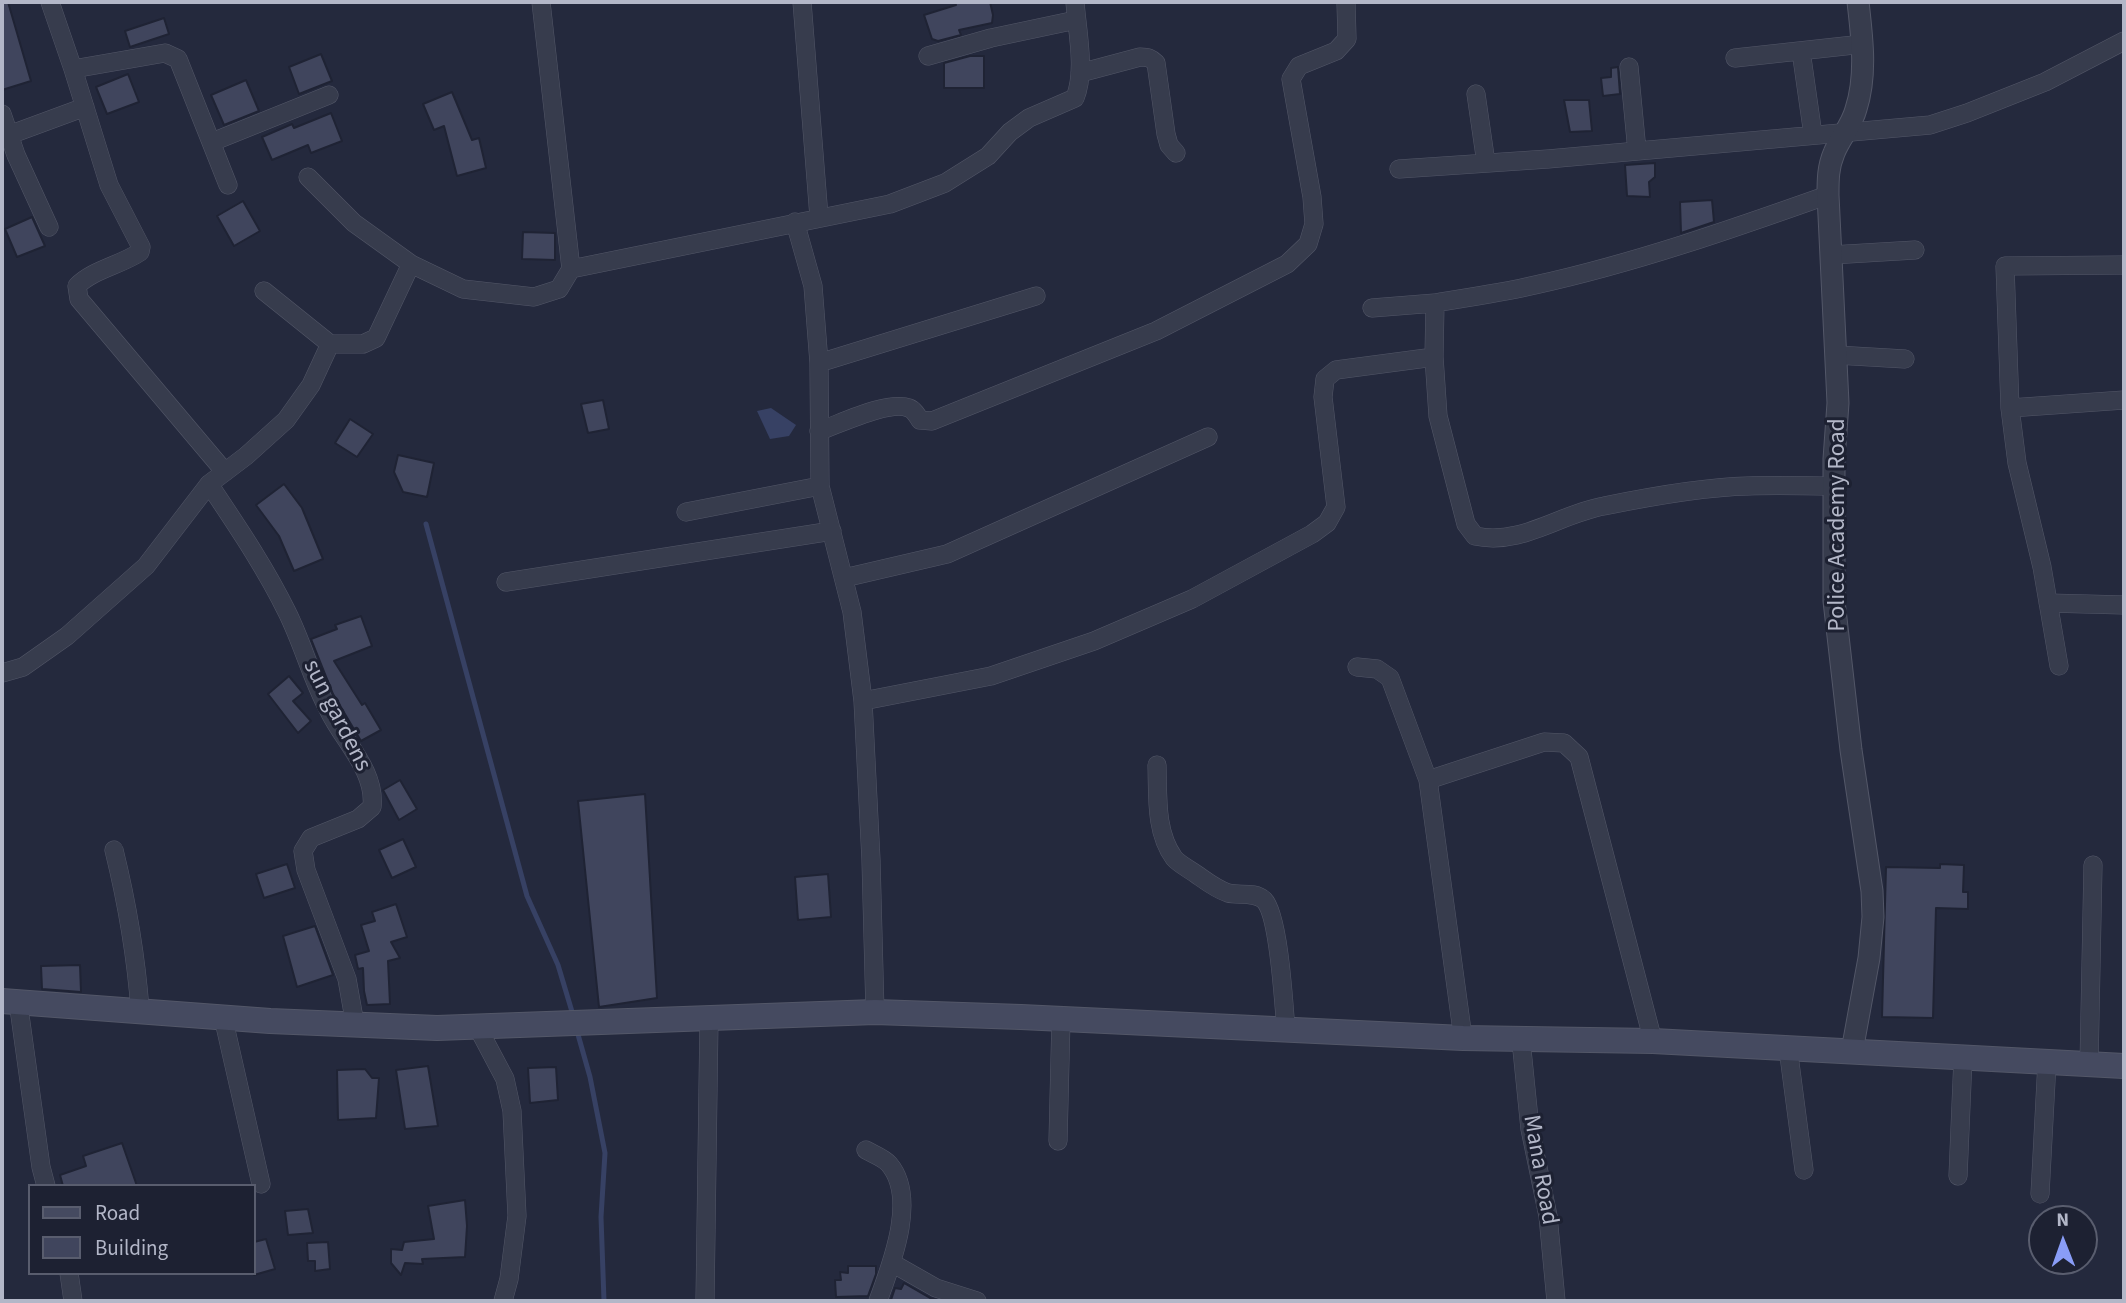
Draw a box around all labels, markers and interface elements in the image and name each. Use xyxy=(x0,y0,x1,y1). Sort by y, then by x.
street label: Police Academy Road xyxy=(1825,418,1853,632)
street label: sun gardens xyxy=(296,655,376,777)
street label: Mana Road xyxy=(1515,1113,1563,1227)
legend xyxy=(28,1184,256,1275)
text: Road xyxy=(95,1198,140,1228)
north arrow xyxy=(2028,1205,2098,1275)
text: N xyxy=(2056,1207,2069,1234)
text: Building xyxy=(95,1233,168,1263)

